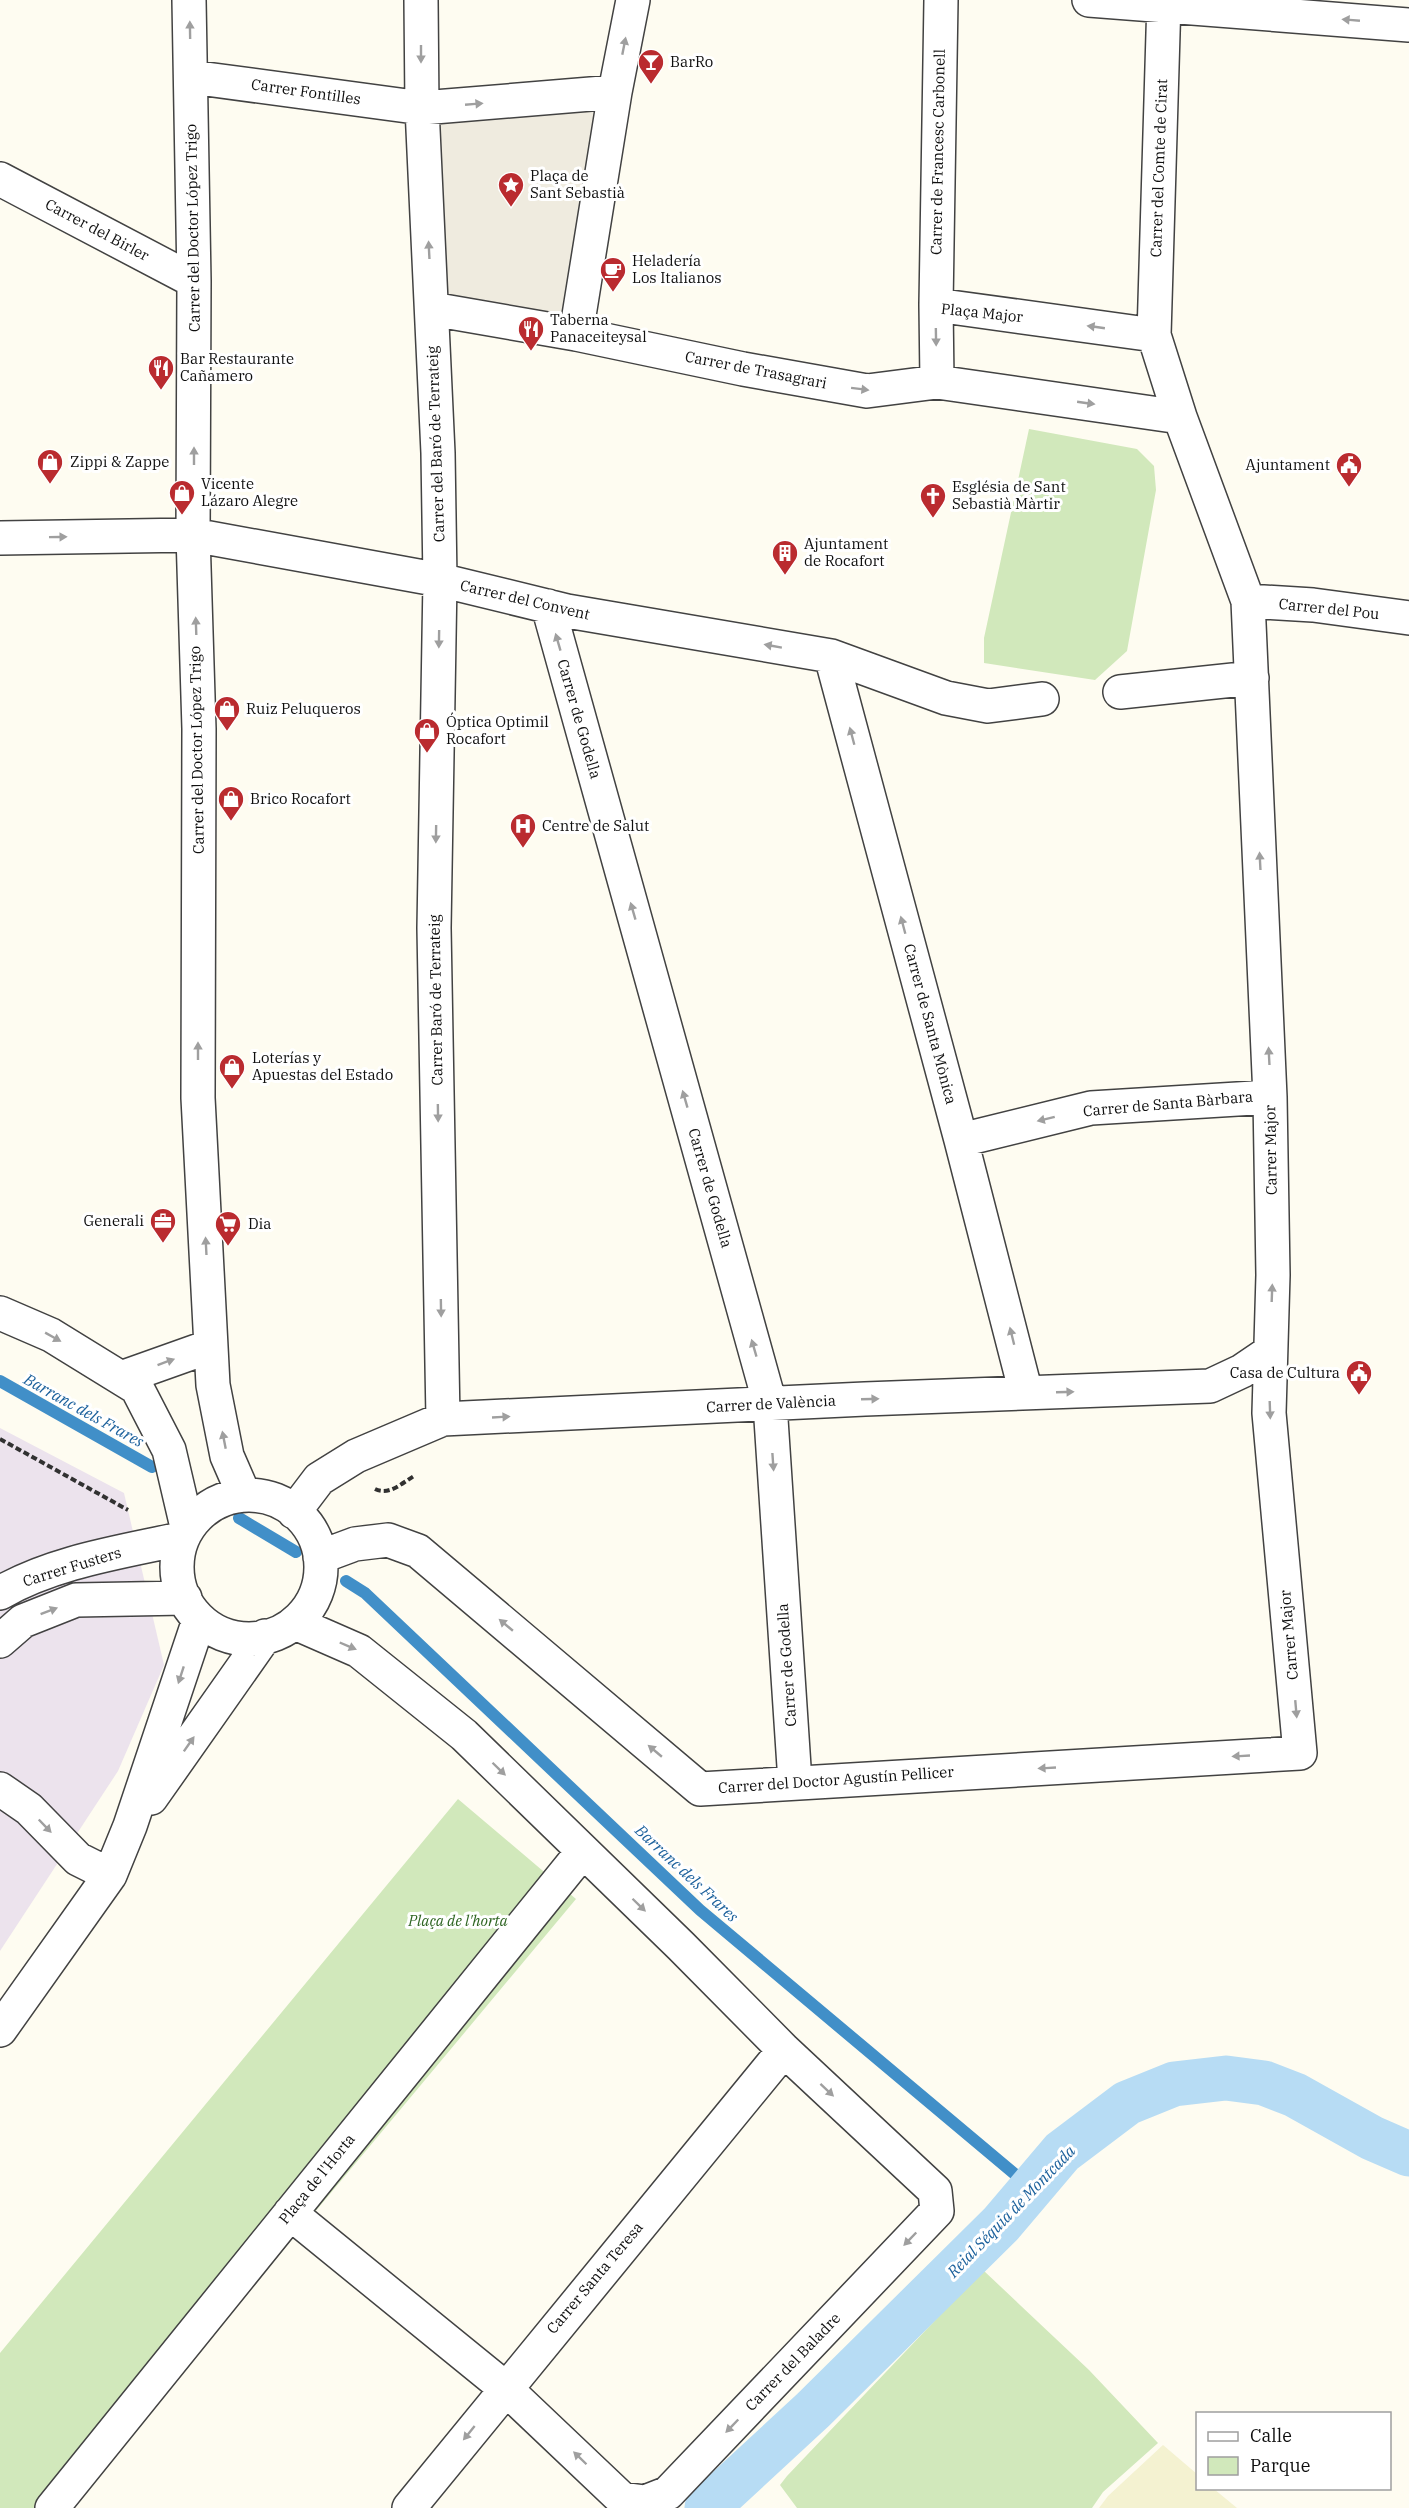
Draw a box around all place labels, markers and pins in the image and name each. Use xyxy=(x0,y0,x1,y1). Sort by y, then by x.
bar icon: BarRo xyxy=(636,47,666,85)
place label: BarRo xyxy=(670,52,713,71)
place label: Plaça de Sant Sebastià xyxy=(530,166,625,202)
place icon: Plaça de Sant Sebastià xyxy=(496,170,526,208)
place label: Heladería Los Italianos xyxy=(632,251,722,287)
cafe icon: Heladería Los Italianos xyxy=(598,255,628,293)
place label: Taberna Panaceiteysal xyxy=(550,310,647,346)
restaurant icon: Taberna Panaceiteysal xyxy=(516,314,546,352)
place label: Bar Restaurante Cañamero xyxy=(180,349,294,385)
restaurant icon: Bar Restaurante Cañamero xyxy=(146,353,176,391)
shop icon: Zippi & Zappe xyxy=(35,447,65,485)
public building icon: Ajuntament xyxy=(1334,450,1364,488)
place label: Zippi & Zappe xyxy=(70,452,169,471)
place label: Ajuntament xyxy=(1246,455,1330,474)
place label: Vicente Lázaro Alegre xyxy=(201,474,298,510)
place label: Església de Sant Sebastià Màrtir xyxy=(952,477,1066,513)
shop icon: Vicente Lázaro Alegre xyxy=(167,478,197,516)
church icon: Església de Sant Sebastià Màrtir xyxy=(918,481,948,519)
place label: Ajuntament de Rocafort xyxy=(804,534,888,570)
building icon: Ajuntament de Rocafort xyxy=(770,538,800,576)
shop icon: Ruiz Peluqueros xyxy=(212,694,242,732)
place label: Ruiz Peluqueros xyxy=(246,699,361,718)
place label: Óptica Optimil Rocafort xyxy=(446,712,549,748)
shop icon: Óptica Optimil Rocafort xyxy=(412,716,442,754)
shop icon: Brico Rocafort xyxy=(216,784,246,822)
place label: Brico Rocafort xyxy=(250,789,351,808)
hospital icon: Centre de Salut xyxy=(508,811,538,849)
place label: Centre de Salut xyxy=(542,816,649,835)
place label: Loterías y Apuestas del Estado xyxy=(252,1048,393,1084)
shop icon: Loterías y Apuestas del Estado xyxy=(217,1052,247,1090)
office icon: Generali xyxy=(148,1206,178,1244)
supermarket icon: Dia xyxy=(213,1209,243,1247)
place label: Generali xyxy=(83,1211,144,1230)
place label: Dia xyxy=(248,1214,272,1233)
public building icon: Casa de Cultura xyxy=(1344,1358,1374,1396)
place label: Casa de Cultura xyxy=(1230,1363,1340,1382)

